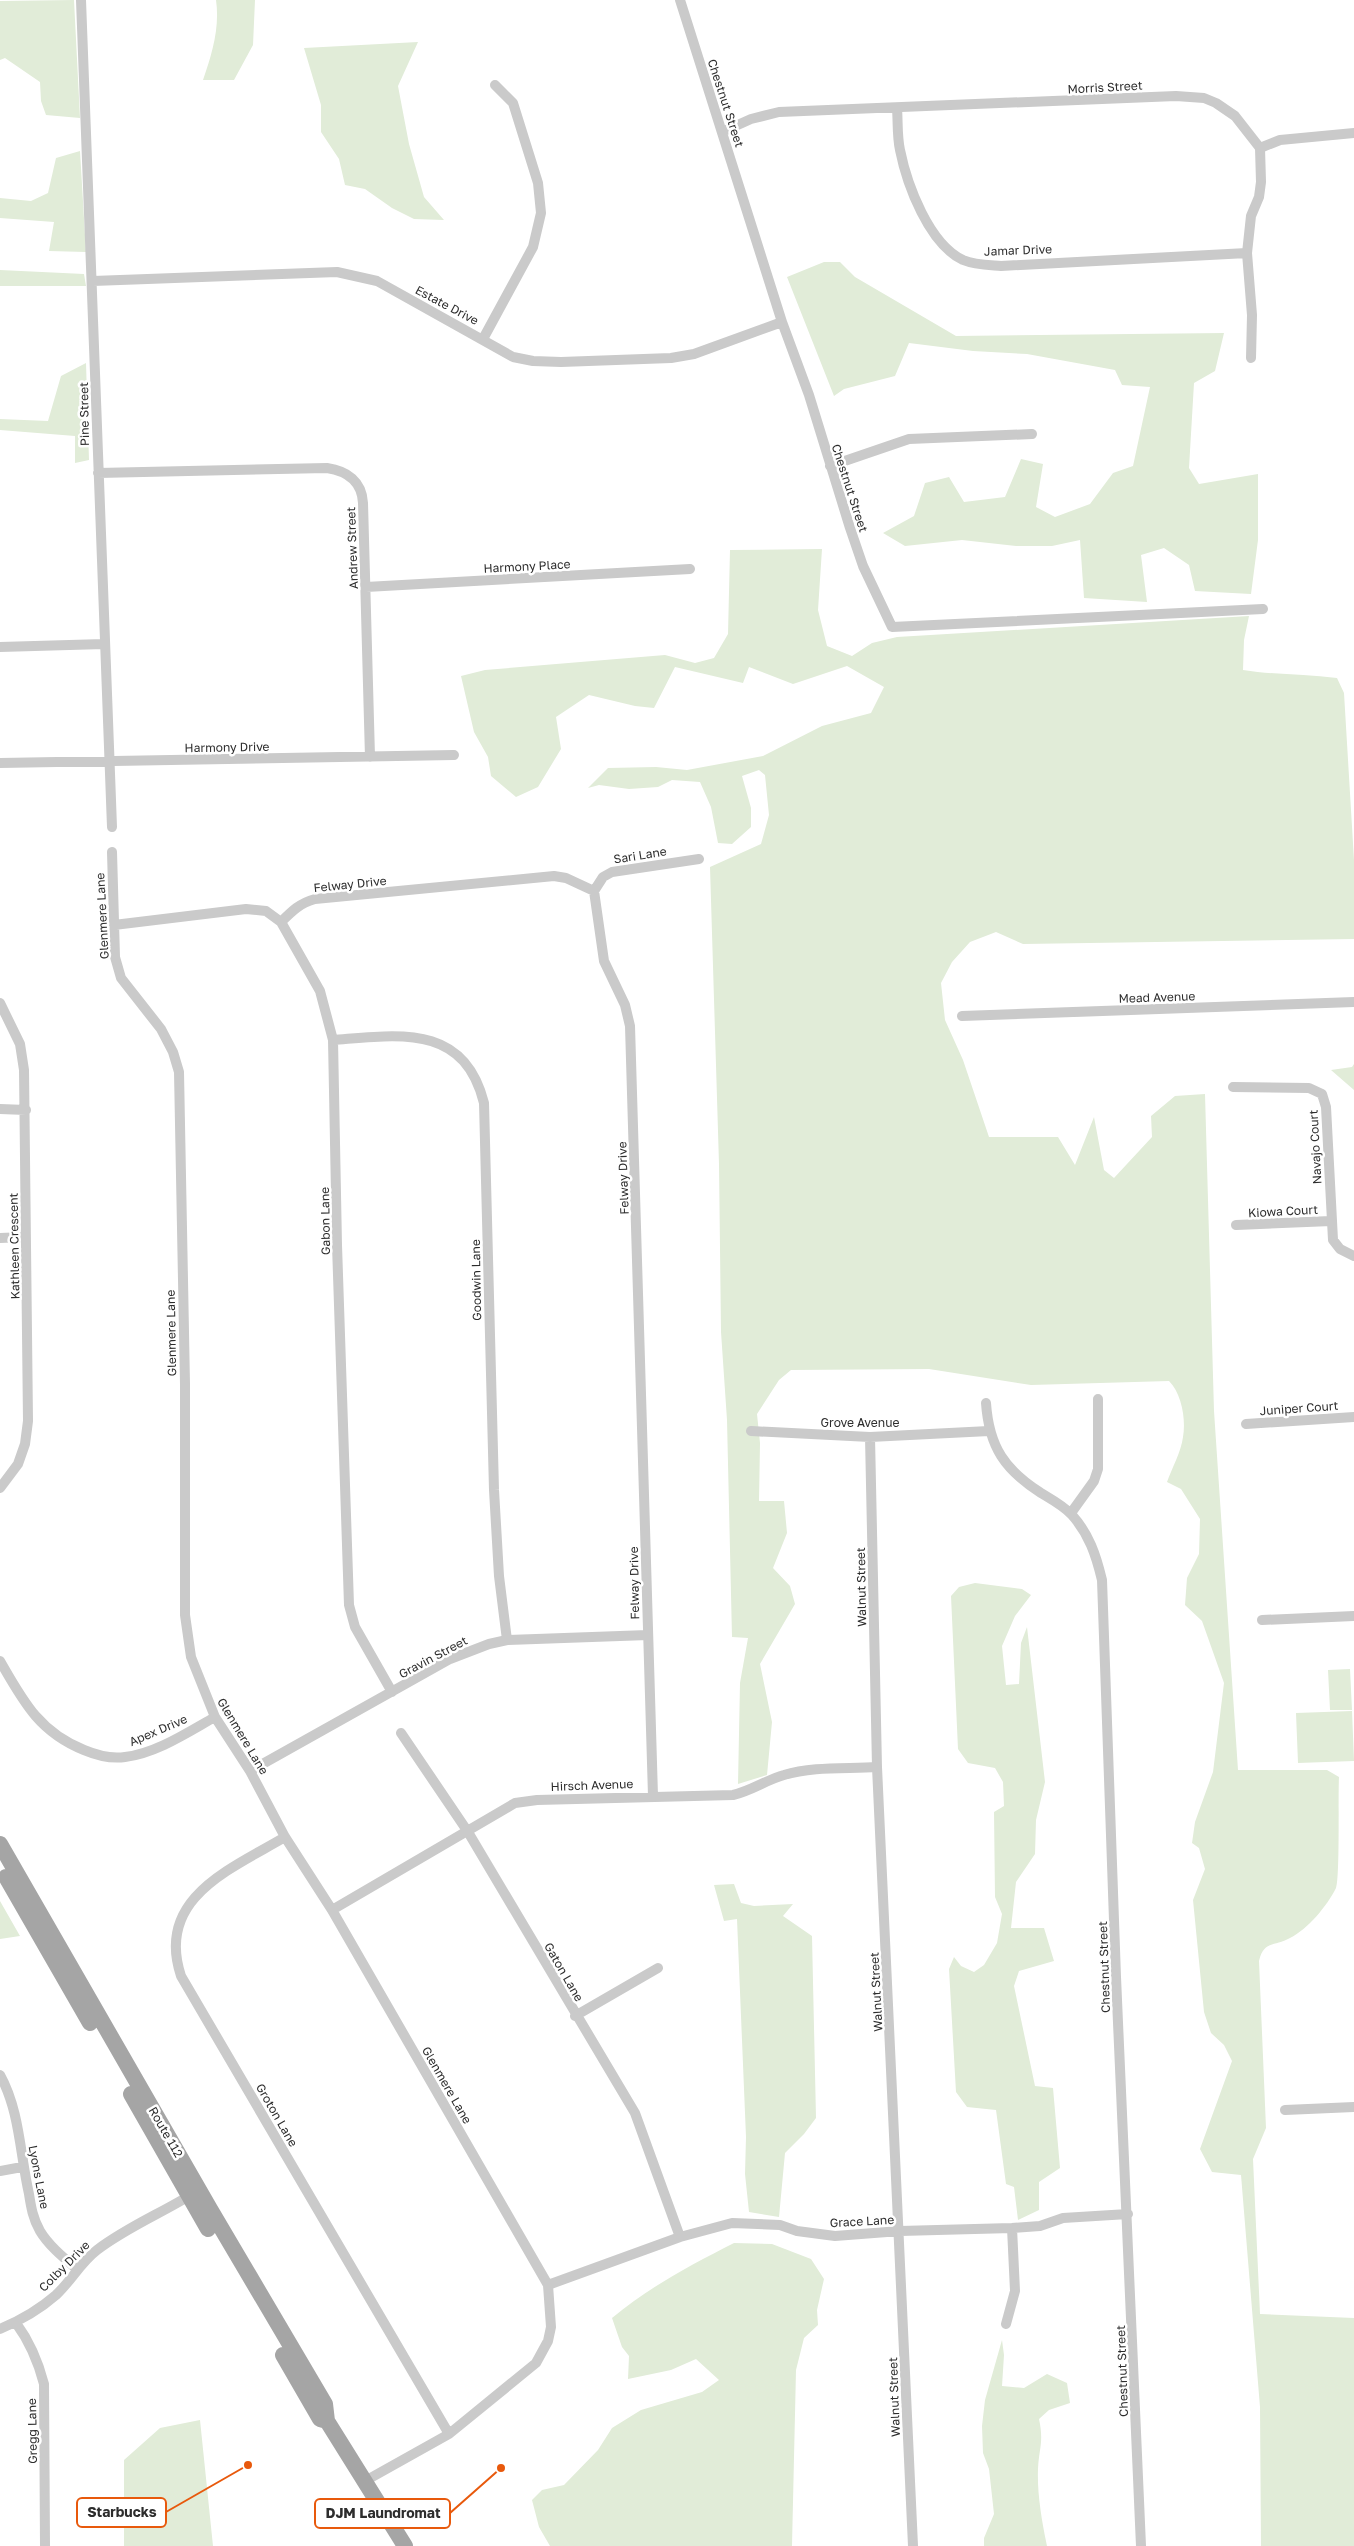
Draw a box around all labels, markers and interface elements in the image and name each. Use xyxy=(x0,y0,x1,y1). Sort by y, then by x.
street label: Chestnut Street xyxy=(705,57,747,149)
street label: Morris Street xyxy=(1067,78,1143,96)
street label: Jamar Drive xyxy=(984,241,1052,259)
street label: Estate Drive xyxy=(413,282,481,328)
street label: Pine Street xyxy=(76,382,92,446)
street label: Chestnut Street xyxy=(829,442,871,534)
street label: Andrew Street xyxy=(343,506,361,589)
street label: Harmony Place xyxy=(483,556,571,576)
street label: Harmony Drive xyxy=(184,739,270,755)
street label: Sari Lane xyxy=(612,843,668,867)
street label: Glenmere Lane xyxy=(92,872,112,960)
street label: Felway Drive xyxy=(313,873,387,895)
street label: Mead Avenue xyxy=(1118,988,1196,1006)
street label: Navajo Court xyxy=(1306,1109,1324,1185)
street label: Felway Drive xyxy=(614,1141,632,1215)
street label: Gabon Lane xyxy=(317,1187,333,1255)
street label: Kathleen Crescent xyxy=(6,1192,22,1299)
street label: Kiowa Court xyxy=(1248,1202,1319,1220)
street label: Goodwin Lane xyxy=(468,1239,484,1321)
street label: Glenmere Lane xyxy=(163,1289,179,1376)
street label: Juniper Court xyxy=(1259,1398,1339,1418)
street label: Grove Avenue xyxy=(821,1415,899,1430)
street label: Felway Drive xyxy=(626,1546,642,1620)
street label: Walnut Street xyxy=(853,1547,869,1627)
street label: Gravin Street xyxy=(396,1633,470,1681)
street label: Glenmere Lane xyxy=(214,1695,272,1777)
street label: Apex Drive xyxy=(127,1711,189,1749)
street label: Hirsch Avenue xyxy=(550,1776,634,1794)
street label: Chestnut Street xyxy=(1095,1921,1113,2013)
street label: Gaton Lane xyxy=(541,1940,587,2004)
street label: Walnut Street xyxy=(866,1952,886,2032)
street label: Glenmere Lane xyxy=(419,2044,475,2126)
street label: Groton Lane xyxy=(253,2081,301,2149)
street label: Route 112 xyxy=(146,2104,186,2160)
street label: Lyons Lane xyxy=(25,2144,53,2210)
street label: Grace Lane xyxy=(829,2212,895,2230)
street label: Colby Drive xyxy=(35,2237,93,2295)
street label: Chestnut Street xyxy=(1113,2325,1131,2417)
street label: Walnut Street xyxy=(885,2357,903,2437)
street label: Gregg Lane xyxy=(24,2398,40,2464)
callout: Starbucks xyxy=(77,2498,166,2527)
callout: DJM Laundromat xyxy=(315,2499,450,2528)
text: Starbucks xyxy=(87,2503,157,2520)
text: DJM Laundromat xyxy=(325,2504,441,2521)

